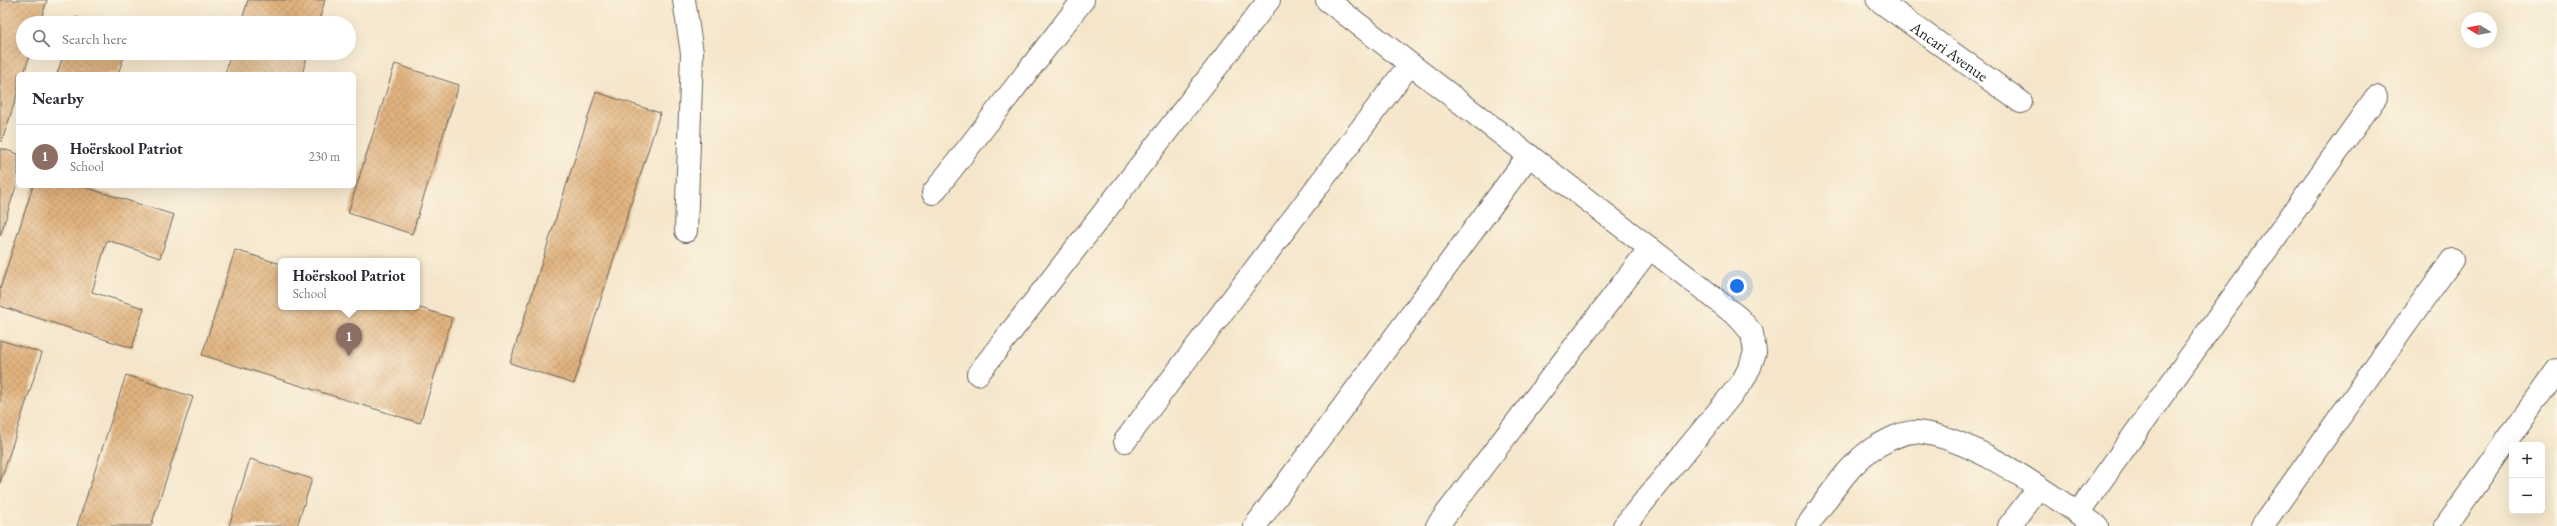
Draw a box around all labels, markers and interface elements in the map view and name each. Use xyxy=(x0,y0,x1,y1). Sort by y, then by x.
north arrow xyxy=(2461,12,2497,48)
search box xyxy=(16,16,356,60)
street label: Ancari Avenue xyxy=(1906,16,1993,86)
icon: search xyxy=(30,27,52,49)
text: Search here xyxy=(62,29,127,48)
text: Nearby xyxy=(32,87,84,109)
text: Hoërskool Patriot xyxy=(70,139,183,158)
text: 1 xyxy=(42,148,48,165)
text: 230 m xyxy=(309,148,340,165)
text: School xyxy=(70,158,104,175)
popup xyxy=(278,258,420,310)
text: Hoërskool Patriot xyxy=(293,266,405,285)
your location xyxy=(1727,276,1747,296)
text: School xyxy=(293,285,327,302)
pin: 1 xyxy=(336,323,362,356)
map controls xyxy=(2509,442,2545,514)
button: + xyxy=(2509,442,2545,478)
button: − xyxy=(2509,478,2545,514)

